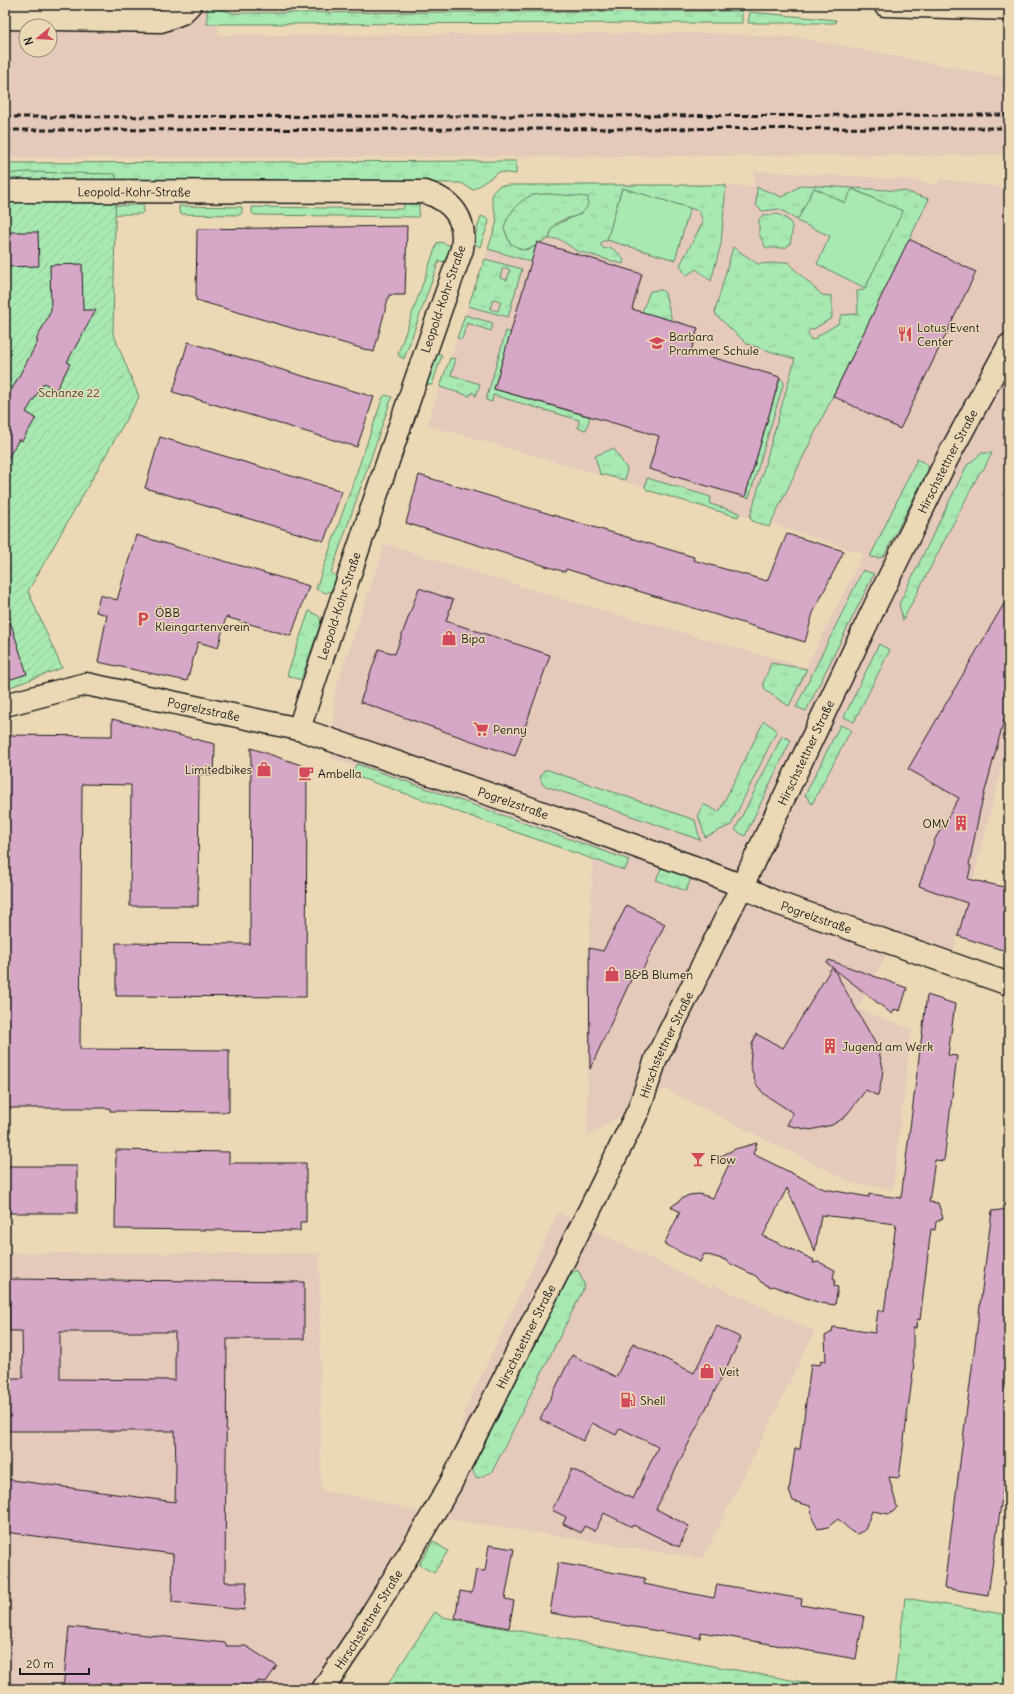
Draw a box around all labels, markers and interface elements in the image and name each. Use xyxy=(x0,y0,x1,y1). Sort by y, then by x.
north arrow xyxy=(18,18,58,58)
text: N xyxy=(21,35,36,47)
street label: Leopold-Kohr-Straße xyxy=(78,184,190,199)
street label: Leopold-Kohr-Straße xyxy=(418,243,468,355)
place label: Lotus Event Center xyxy=(917,320,980,349)
restaurant icon: Lotus Event Center xyxy=(896,325,914,343)
place label: Barbara Prammer Schule xyxy=(669,329,759,358)
school or university icon: Barbara Prammer Schule xyxy=(648,334,666,352)
park label: Schanze 22 xyxy=(38,385,100,400)
street label: Hirschstettner Straße xyxy=(914,407,980,516)
street label: Leopold-Kohr-Straße xyxy=(314,550,364,662)
place label: ÖBB Kleingartenverein xyxy=(155,605,250,634)
parking icon: ÖBB Kleingartenverein xyxy=(134,610,152,628)
shop icon: Bipa xyxy=(440,629,458,647)
place label: Bipa xyxy=(461,631,485,646)
street label: Pogrelzstraße xyxy=(166,694,241,724)
street label: Hirschstettner Straße xyxy=(774,697,837,808)
supermarket icon: Penny xyxy=(472,720,490,738)
place label: Penny xyxy=(493,722,527,737)
shop icon: Limitedbikes xyxy=(255,760,273,778)
place label: Limitedbikes xyxy=(185,762,252,777)
cafe icon: Ambella xyxy=(297,764,315,782)
place label: Ambella xyxy=(318,766,362,781)
street label: Pogrelzstraße xyxy=(476,783,551,822)
building icon: OMV xyxy=(952,814,970,832)
place label: OMV xyxy=(922,816,949,831)
street label: Pogrelzstraße xyxy=(779,897,854,936)
shop icon: B&B Blumen xyxy=(603,965,621,983)
place label: B&B Blumen xyxy=(624,967,693,982)
street label: Hirschstettner Straße xyxy=(636,989,696,1100)
building icon: Jugend am Werk xyxy=(821,1037,839,1055)
place label: Jugend am Werk xyxy=(842,1039,933,1054)
bar icon: Flow xyxy=(689,1150,707,1168)
place label: Flow xyxy=(710,1152,736,1167)
street label: Hirschstettner Straße xyxy=(493,1282,558,1391)
shop icon: Veit xyxy=(698,1362,716,1380)
place label: Veit xyxy=(719,1364,739,1379)
fuel station icon: Shell xyxy=(619,1391,637,1409)
place label: Shell xyxy=(640,1393,665,1408)
street label: Hirschstettner Straße xyxy=(331,1567,405,1672)
scale bar xyxy=(20,1650,89,1676)
text: 20 m xyxy=(26,1656,54,1671)

